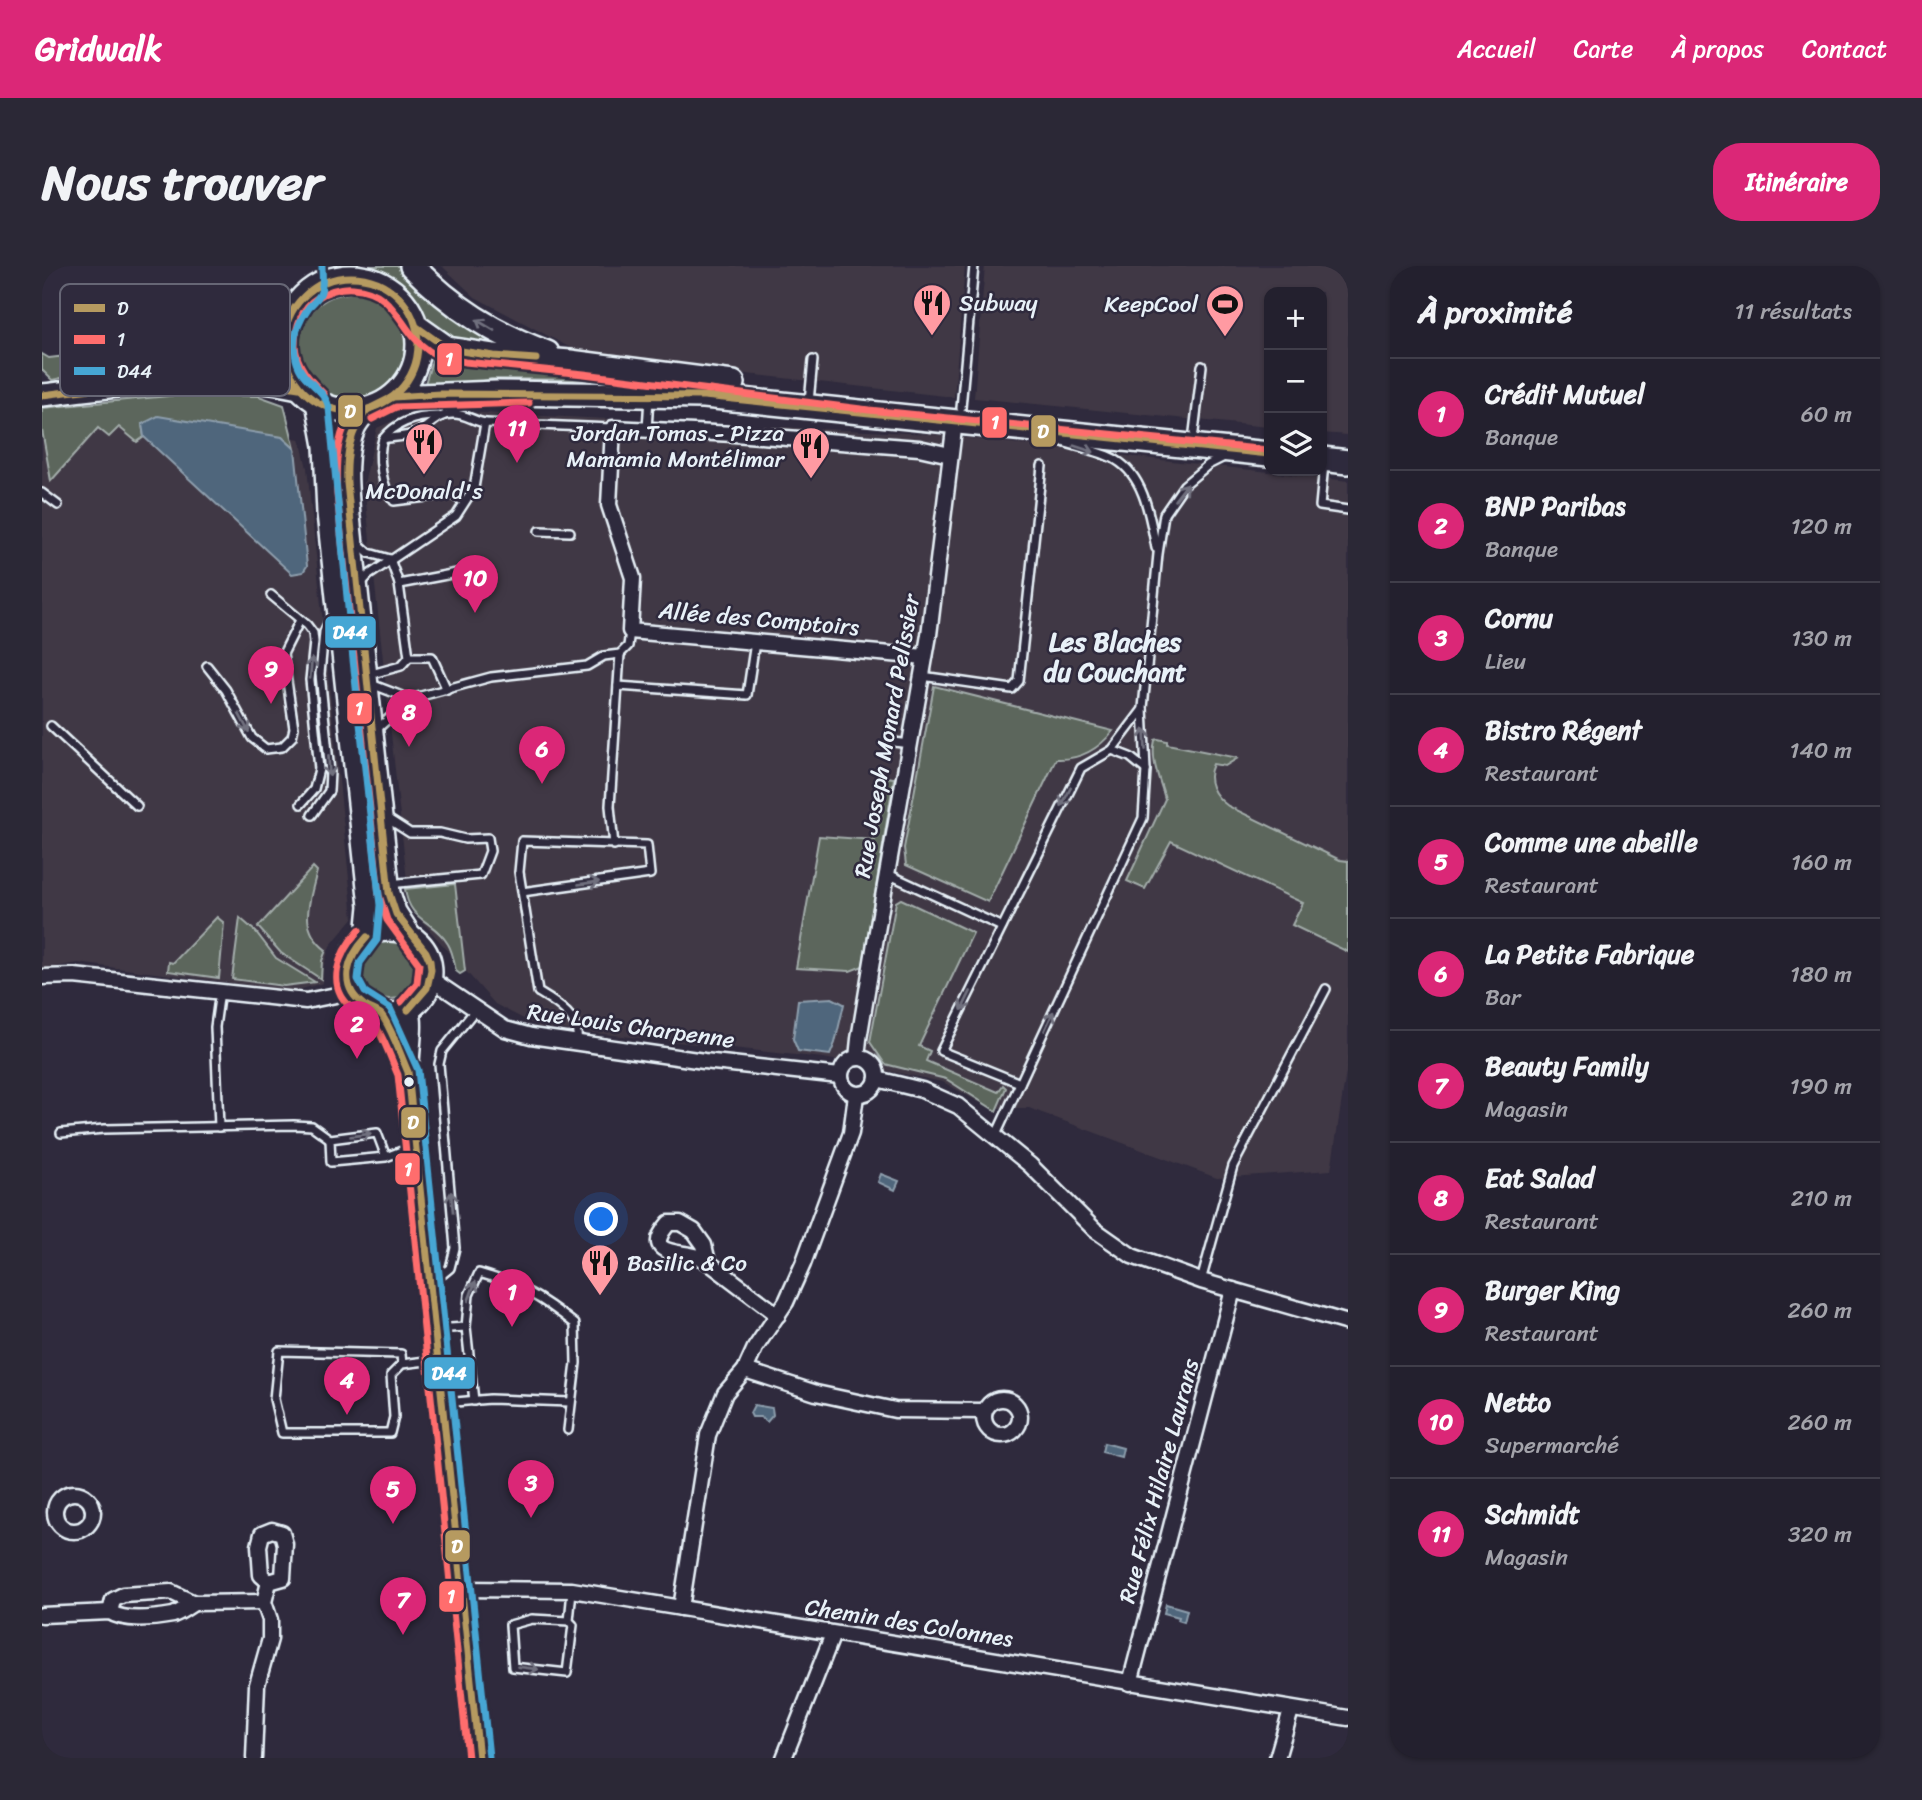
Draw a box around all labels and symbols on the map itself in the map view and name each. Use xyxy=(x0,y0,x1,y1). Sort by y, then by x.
restaurant icon: Subway xyxy=(911,282,953,337)
place label: Subway xyxy=(959,283,1038,324)
sports icon: KeepCool xyxy=(1204,283,1246,338)
legend xyxy=(60,284,290,396)
place label: KeepCool xyxy=(1104,284,1198,325)
text: D xyxy=(117,292,129,325)
one-way arrow xyxy=(475,318,495,332)
text: 1 xyxy=(117,323,125,356)
line badge: 1 xyxy=(436,342,463,376)
text: 1 xyxy=(445,343,453,376)
text: D44 xyxy=(117,355,152,388)
line badge: D xyxy=(337,394,364,428)
text: D xyxy=(344,395,356,428)
pin: 11 xyxy=(494,405,540,463)
line badge: 1 xyxy=(981,406,1008,439)
text: 1 xyxy=(991,406,999,439)
place label: Jordan Tomas - Pizza Mamamia Montélimar xyxy=(567,413,786,480)
line badge: D xyxy=(1030,414,1057,448)
text: D xyxy=(1037,415,1049,448)
restaurant icon: McDonald's xyxy=(403,421,445,476)
restaurant icon: Jordan Tomas - Pizza Mamamia Montélimar xyxy=(790,425,832,480)
one-way arrow xyxy=(1072,444,1094,456)
place label: McDonald's xyxy=(365,471,483,512)
one-way arrow xyxy=(1173,483,1188,501)
pin: 10 xyxy=(452,555,498,613)
street label: Allée des Comptoirs xyxy=(656,590,861,648)
street label: Rue Joseph Monard Pelissier xyxy=(842,590,932,881)
line badge: D44 xyxy=(324,615,377,649)
text: D44 xyxy=(332,616,368,649)
district label: Les Blaches du Couchant xyxy=(1044,619,1187,695)
pin: 9 xyxy=(248,646,294,704)
one-way arrow xyxy=(305,658,318,680)
pin: 8 xyxy=(386,689,432,747)
line badge: 1 xyxy=(346,692,373,725)
text: 1 xyxy=(355,692,363,725)
one-way arrow xyxy=(238,712,251,733)
pin: 6 xyxy=(519,726,565,784)
one-way arrow xyxy=(1138,728,1151,751)
one-way arrow xyxy=(323,754,336,776)
one-way arrow xyxy=(1059,786,1073,807)
one-way arrow xyxy=(578,876,600,889)
one-way arrow xyxy=(958,990,972,1011)
street label: Rue Louis Charpenne xyxy=(525,991,737,1061)
pin: 2 xyxy=(334,1001,380,1059)
one-way arrow xyxy=(1043,1011,1056,1033)
unlabelled marker xyxy=(402,1075,416,1089)
line badge: D xyxy=(400,1106,427,1139)
text: D xyxy=(407,1106,419,1139)
one-way arrow xyxy=(349,1129,372,1142)
line badge: 1 xyxy=(394,1152,421,1186)
text: 1 xyxy=(404,1153,412,1186)
one-way arrow xyxy=(445,1191,458,1214)
your location xyxy=(584,1202,618,1236)
restaurant icon: Basilic & Co xyxy=(579,1242,621,1297)
place label: Basilic & Co xyxy=(627,1243,747,1284)
pin: 1 xyxy=(489,1269,535,1327)
one-way arrow xyxy=(467,1281,479,1303)
street label: Rue Félix Hilaire Laurans xyxy=(1107,1354,1212,1608)
line badge: D44 xyxy=(423,1356,476,1390)
pin: 4 xyxy=(324,1357,370,1415)
text: D44 xyxy=(431,1357,467,1390)
pin: 3 xyxy=(508,1460,554,1518)
pin: 5 xyxy=(370,1466,416,1524)
line badge: D xyxy=(444,1529,471,1563)
text: D xyxy=(451,1530,463,1563)
pin: 7 xyxy=(380,1577,426,1635)
line badge: 1 xyxy=(438,1580,465,1613)
text: 1 xyxy=(447,1580,455,1613)
street label: Chemin des Colonnes xyxy=(802,1586,1017,1660)
one-way arrow xyxy=(516,1662,539,1675)

